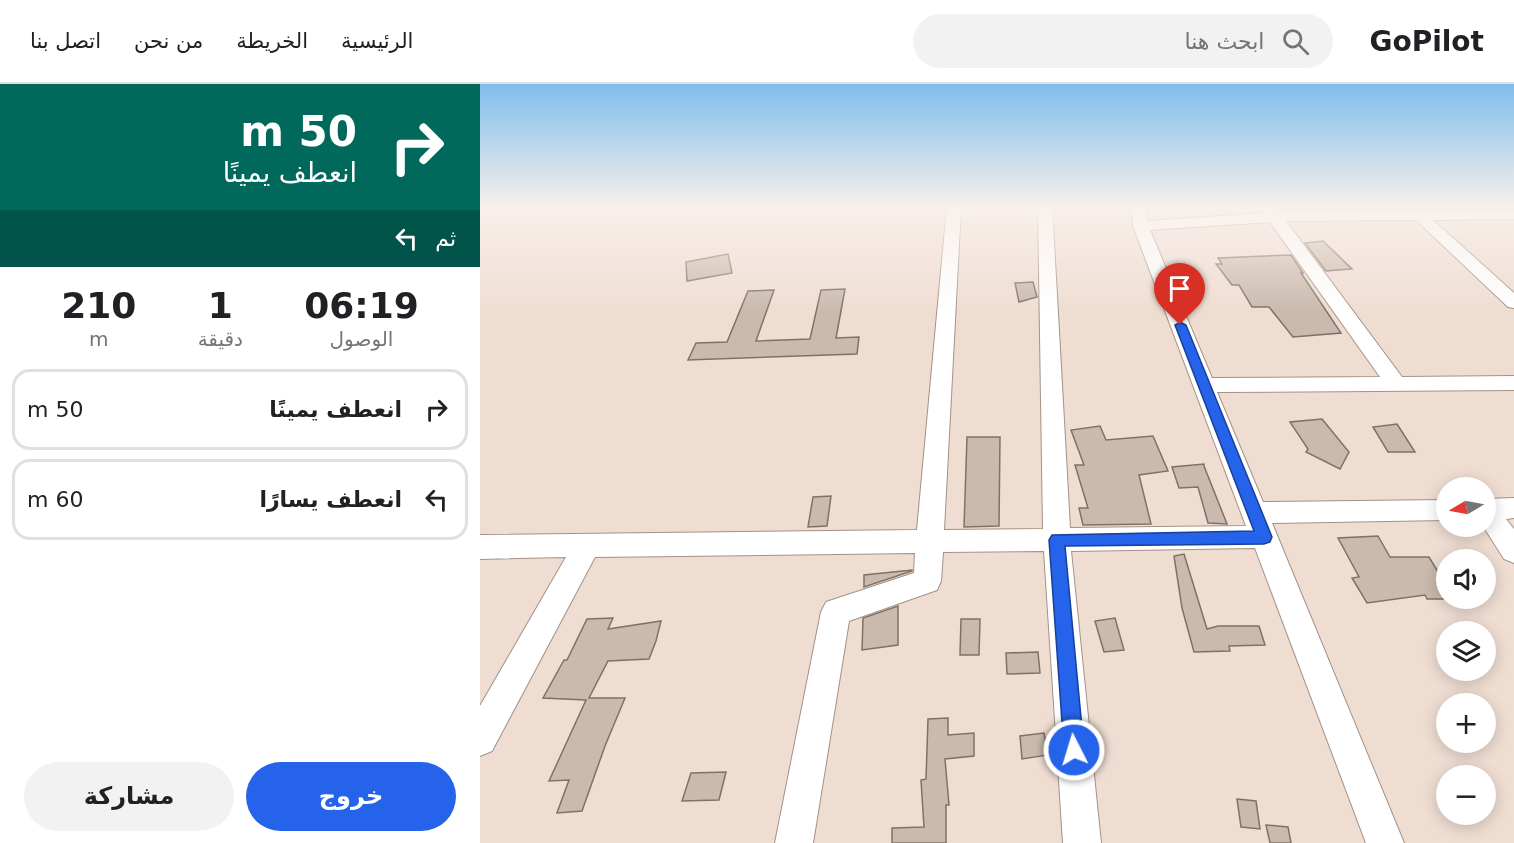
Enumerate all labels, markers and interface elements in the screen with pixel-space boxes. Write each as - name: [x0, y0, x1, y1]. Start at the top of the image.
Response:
- search box: [913, 14, 1333, 68]
- icon: search: [1279, 25, 1312, 58]
- text: GoPilot: [1369, 25, 1484, 58]
- text: اتصل بنا: [30, 29, 101, 53]
- text: من نحن: [134, 29, 203, 53]
- text: الخريطة: [236, 29, 308, 53]
- text: الرئيسية: [341, 29, 413, 53]
- text: ابحث هنا: [1184, 29, 1264, 54]
- text: 50 m: [240, 107, 357, 156]
- icon: right: [378, 108, 456, 186]
- text: انعطف يمينًا: [223, 157, 357, 188]
- icon: left: [390, 222, 423, 255]
- text: ثم: [435, 226, 456, 251]
- pin: [1154, 263, 1205, 325]
- icon: arrive: [1163, 272, 1196, 305]
- text: 210: [61, 285, 136, 326]
- text: 1: [208, 285, 233, 326]
- text: 06:19: [304, 285, 419, 326]
- text: m: [89, 327, 109, 351]
- text: دقيقة: [198, 327, 243, 351]
- text: الوصول: [330, 327, 393, 351]
- icon: right: [420, 393, 453, 426]
- text: 50 m: [27, 397, 83, 422]
- text: انعطف يمينًا: [269, 397, 402, 422]
- north arrow: [1436, 477, 1496, 537]
- map controls: [1436, 477, 1496, 825]
- icon: left: [420, 483, 453, 516]
- text: 60 m: [27, 487, 83, 512]
- text: انعطف يسارًا: [259, 487, 402, 512]
- button: sound: [1436, 549, 1496, 609]
- button: layers: [1436, 621, 1496, 681]
- button: +: [1436, 693, 1496, 753]
- position arrow: [1042, 718, 1106, 782]
- button: مشاركة: [24, 762, 234, 831]
- button: خروج: [246, 762, 456, 831]
- button: −: [1436, 765, 1496, 825]

